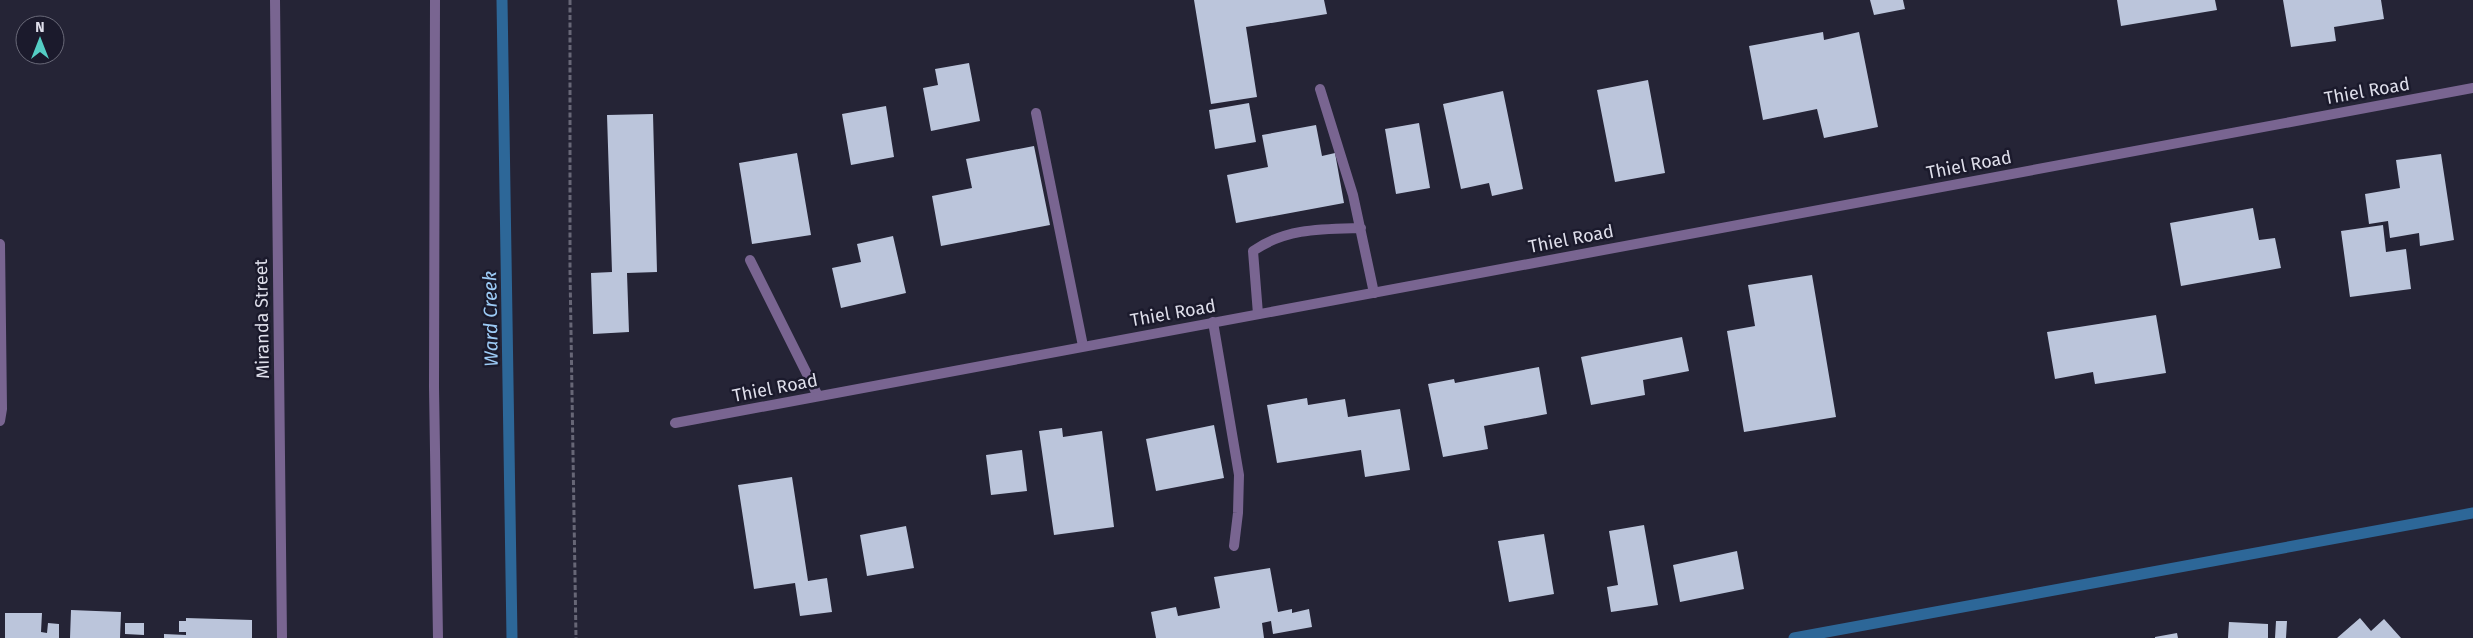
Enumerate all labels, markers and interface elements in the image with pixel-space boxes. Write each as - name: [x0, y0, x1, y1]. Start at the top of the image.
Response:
- north arrow: [15, 15, 65, 65]
- text: N: [35, 19, 45, 36]
- street label: Thiel Road: [2323, 73, 2411, 109]
- street label: Thiel Road: [1925, 146, 2013, 184]
- street label: Thiel Road: [1527, 220, 1615, 258]
- street label: Miranda Street: [250, 258, 274, 379]
- water label: Ward Creek: [478, 271, 503, 367]
- street label: Thiel Road: [1129, 295, 1217, 331]
- street label: Thiel Road: [731, 369, 819, 407]

